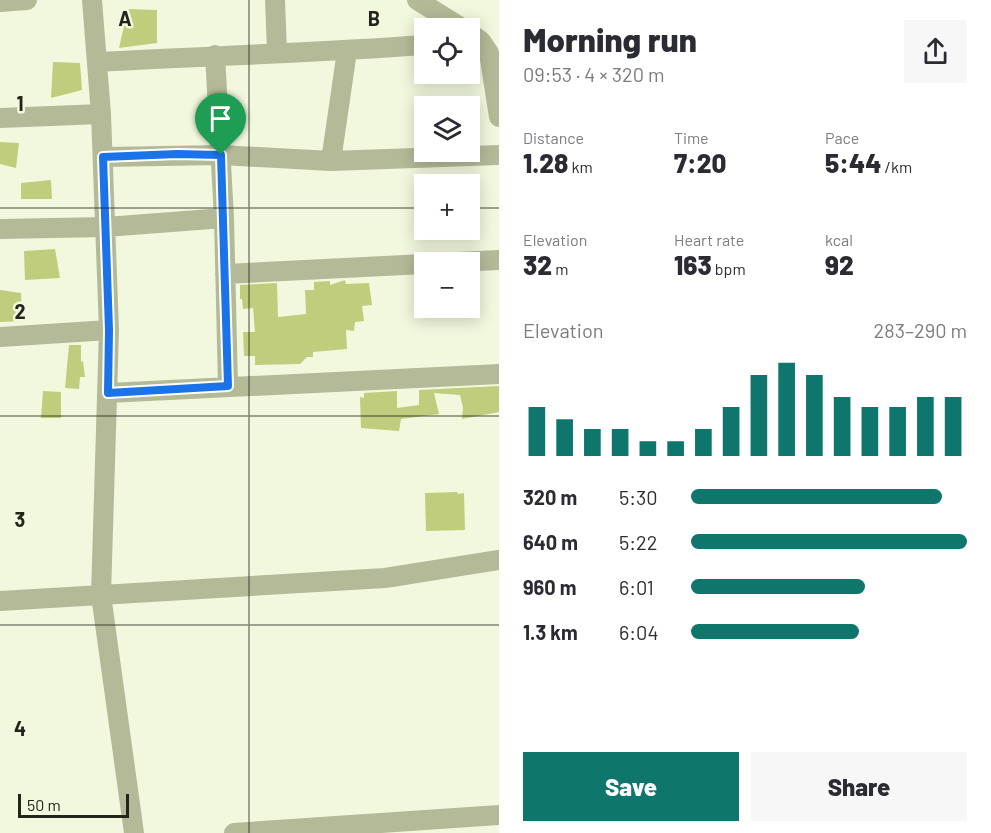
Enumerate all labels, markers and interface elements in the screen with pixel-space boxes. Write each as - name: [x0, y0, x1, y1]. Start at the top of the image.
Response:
- text: A: [118, 6, 132, 30]
- text: B: [368, 6, 380, 30]
- map controls: [414, 18, 480, 318]
- button: locate: [414, 18, 480, 84]
- text: Morning run: [523, 19, 697, 59]
- button: share: [904, 20, 967, 83]
- text: 09:53 · 4 × 320 m: [523, 62, 665, 86]
- text: 1: [16, 91, 24, 115]
- pin: [195, 93, 246, 155]
- button: layers: [414, 96, 480, 162]
- icon: arrive: [204, 102, 237, 135]
- text: Distance: [523, 128, 584, 147]
- text: Time: [674, 128, 709, 147]
- text: Pace: [825, 128, 859, 147]
- text: 1.28: [523, 147, 568, 178]
- text: 7:20: [674, 147, 726, 178]
- text: 5:44: [825, 147, 881, 178]
- text: km: [568, 157, 593, 176]
- text: /km: [881, 157, 912, 176]
- button: +: [414, 174, 480, 240]
- text: Elevation: [523, 230, 587, 249]
- text: Heart rate: [674, 230, 744, 249]
- text: kcal: [825, 230, 853, 249]
- text: 32: [523, 249, 552, 280]
- text: 163: [674, 249, 712, 280]
- text: 92: [825, 249, 854, 280]
- button: −: [414, 252, 480, 318]
- text: m: [552, 259, 568, 278]
- text: bpm: [712, 259, 746, 278]
- text: 2: [14, 299, 26, 323]
- text: Elevation: [523, 318, 604, 342]
- text: 283–290 m: [874, 318, 967, 342]
- text: 320 m: [523, 485, 577, 509]
- text: 5:30: [619, 485, 658, 509]
- text: 3: [15, 507, 25, 531]
- text: 640 m: [523, 530, 578, 554]
- text: 5:22: [619, 530, 658, 554]
- text: 960 m: [523, 575, 576, 599]
- text: 6:01: [619, 575, 654, 599]
- text: 1.3 km: [523, 620, 578, 644]
- text: 6:04: [619, 620, 658, 644]
- text: 4: [14, 716, 26, 740]
- button: Save: [523, 752, 739, 821]
- button: Share: [751, 752, 967, 821]
- scale bar: [18, 791, 129, 818]
- text: 50 m: [27, 795, 61, 814]

